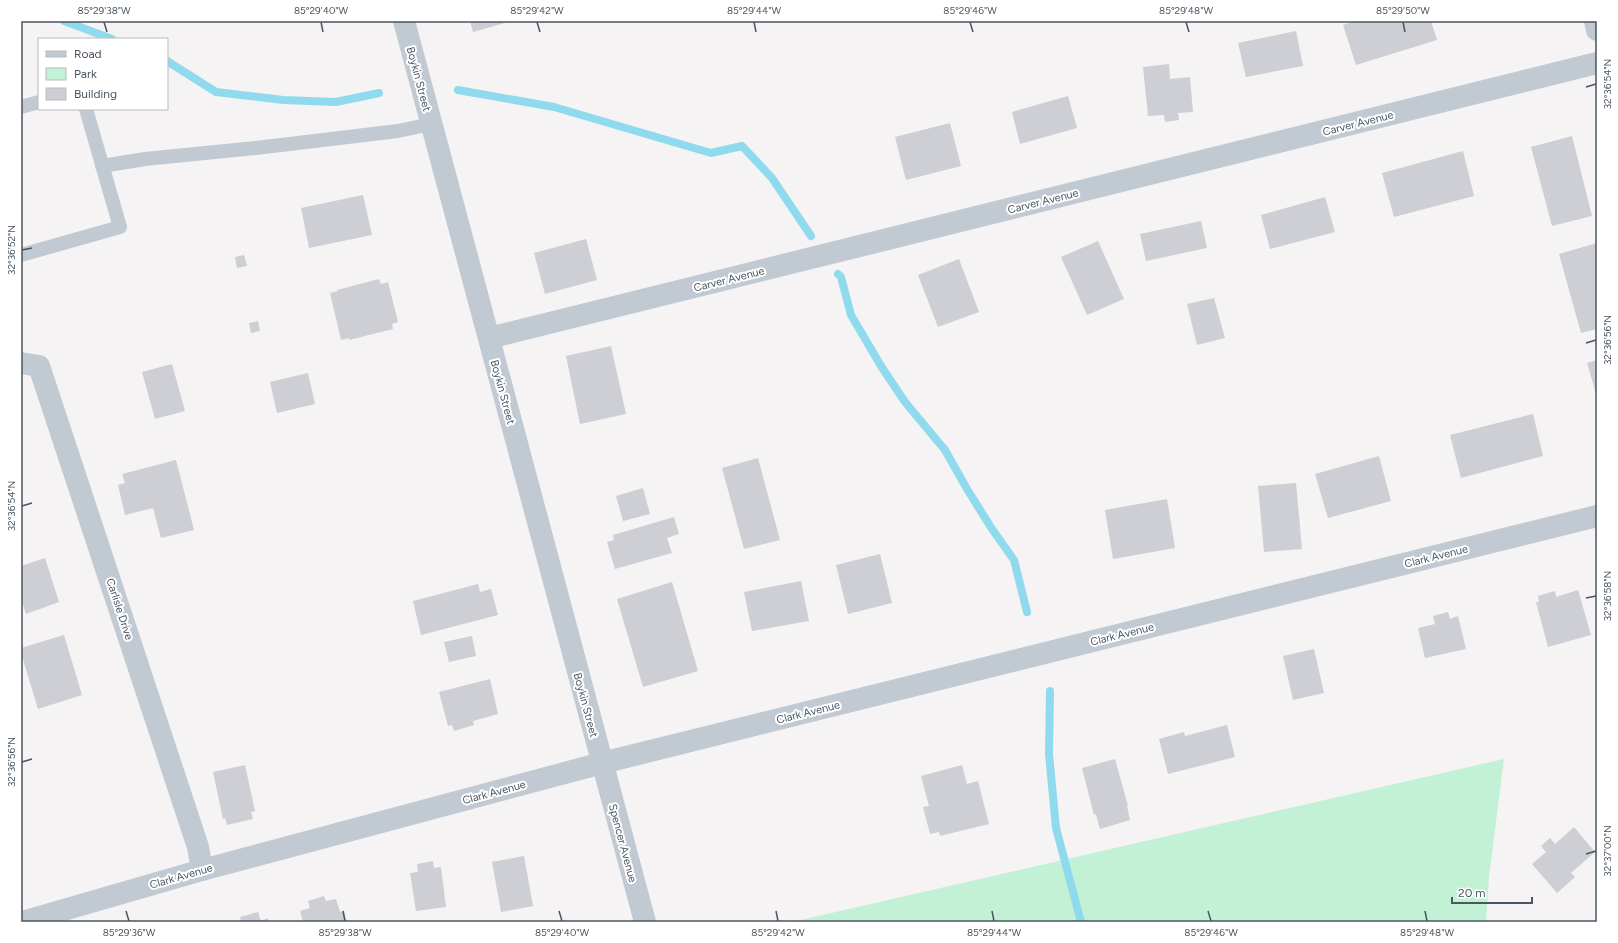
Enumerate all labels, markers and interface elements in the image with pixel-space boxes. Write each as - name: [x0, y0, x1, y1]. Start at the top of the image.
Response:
- text: 85°29'38"W: [77, 4, 131, 17]
- text: 85°29'40"W: [294, 4, 349, 17]
- text: 85°29'42"W: [510, 4, 564, 17]
- text: 85°29'44"W: [727, 4, 781, 17]
- text: 85°29'46"W: [943, 4, 997, 17]
- text: 85°29'48"W: [1159, 4, 1213, 17]
- text: 85°29'50"W: [1376, 4, 1430, 17]
- legend: [38, 38, 168, 110]
- street label: Boykin Street: [404, 45, 433, 113]
- text: Road: [74, 47, 102, 61]
- text: 32°36'54"N: [1601, 59, 1614, 109]
- text: Park: [74, 67, 97, 81]
- text: Building: [74, 87, 117, 101]
- street label: Carver Avenue: [1321, 108, 1395, 139]
- street label: Carver Avenue: [1006, 186, 1080, 217]
- text: 32°36'52"N: [5, 225, 18, 275]
- street label: Carver Avenue: [692, 264, 766, 295]
- text: 32°36'56"N: [1601, 315, 1614, 365]
- street label: Boykin Street: [488, 358, 517, 426]
- text: 32°36'54"N: [5, 481, 18, 531]
- street label: Clark Avenue: [1403, 542, 1469, 571]
- text: 32°36'58"N: [1601, 571, 1614, 621]
- street label: Carlisle Drive: [103, 577, 136, 642]
- street label: Clark Avenue: [1089, 620, 1155, 649]
- street label: Boykin Street: [571, 671, 600, 739]
- street label: Clark Avenue: [775, 698, 841, 727]
- text: 32°36'56"N: [5, 737, 18, 787]
- street label: Clark Avenue: [461, 778, 527, 807]
- street label: Spencer Avenue: [606, 802, 639, 884]
- text: 32°37'00"N: [1601, 825, 1614, 877]
- street label: Clark Avenue: [148, 861, 214, 892]
- scale bar: [1452, 879, 1532, 905]
- text: 20 m: [1458, 886, 1486, 900]
- text: 85°29'36"W: [103, 926, 156, 939]
- text: 85°29'38"W: [318, 926, 372, 939]
- text: 85°29'40"W: [535, 926, 590, 939]
- text: 85°29'42"W: [751, 926, 805, 939]
- text: 85°29'44"W: [967, 926, 1021, 939]
- text: 85°29'46"W: [1184, 926, 1238, 939]
- text: 85°29'48"W: [1400, 926, 1454, 939]

